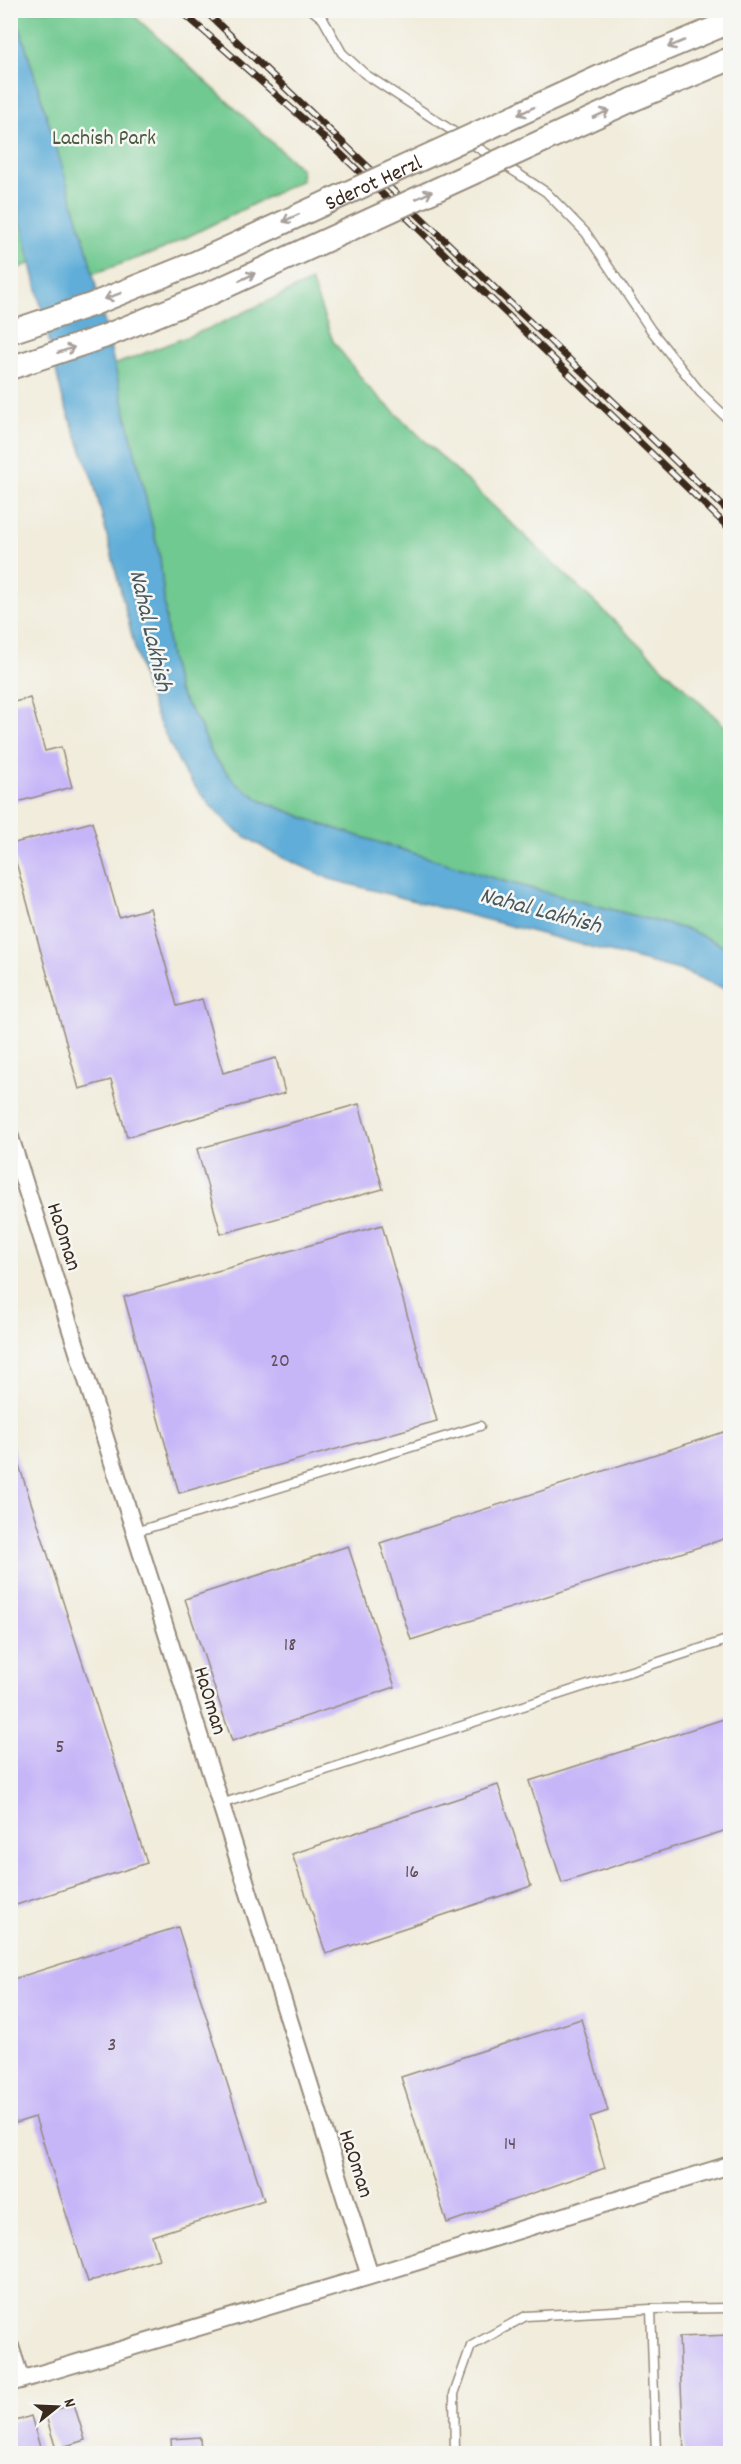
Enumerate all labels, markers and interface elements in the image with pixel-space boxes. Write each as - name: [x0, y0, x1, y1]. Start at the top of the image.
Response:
- one-way arrow: [668, 39, 686, 50]
- one-way arrow: [517, 105, 535, 117]
- one-way arrow: [592, 108, 610, 119]
- park label: Lachish Park: [52, 124, 156, 155]
- street label: Sderot Herzl: [321, 149, 428, 220]
- one-way arrow: [415, 189, 433, 201]
- one-way arrow: [283, 213, 301, 225]
- one-way arrow: [237, 271, 255, 282]
- one-way arrow: [104, 292, 122, 303]
- one-way arrow: [56, 343, 75, 354]
- water label: Nahal Lakhish: [119, 566, 180, 696]
- water label: Nahal Lakhish: [476, 879, 605, 945]
- street label: HaOman: [37, 1199, 88, 1275]
- house number: 20: [270, 1348, 290, 1376]
- house number: 18: [284, 1632, 296, 1660]
- street label: HaOman: [184, 1663, 234, 1739]
- house number: 5: [55, 1734, 65, 1762]
- house number: 16: [405, 1859, 419, 1887]
- house number: 3: [108, 2032, 116, 2060]
- street label: HaOman: [329, 2126, 380, 2202]
- house number: 14: [504, 2131, 516, 2159]
- north arrow: [27, 2377, 87, 2437]
- text: N: [57, 2396, 81, 2411]

